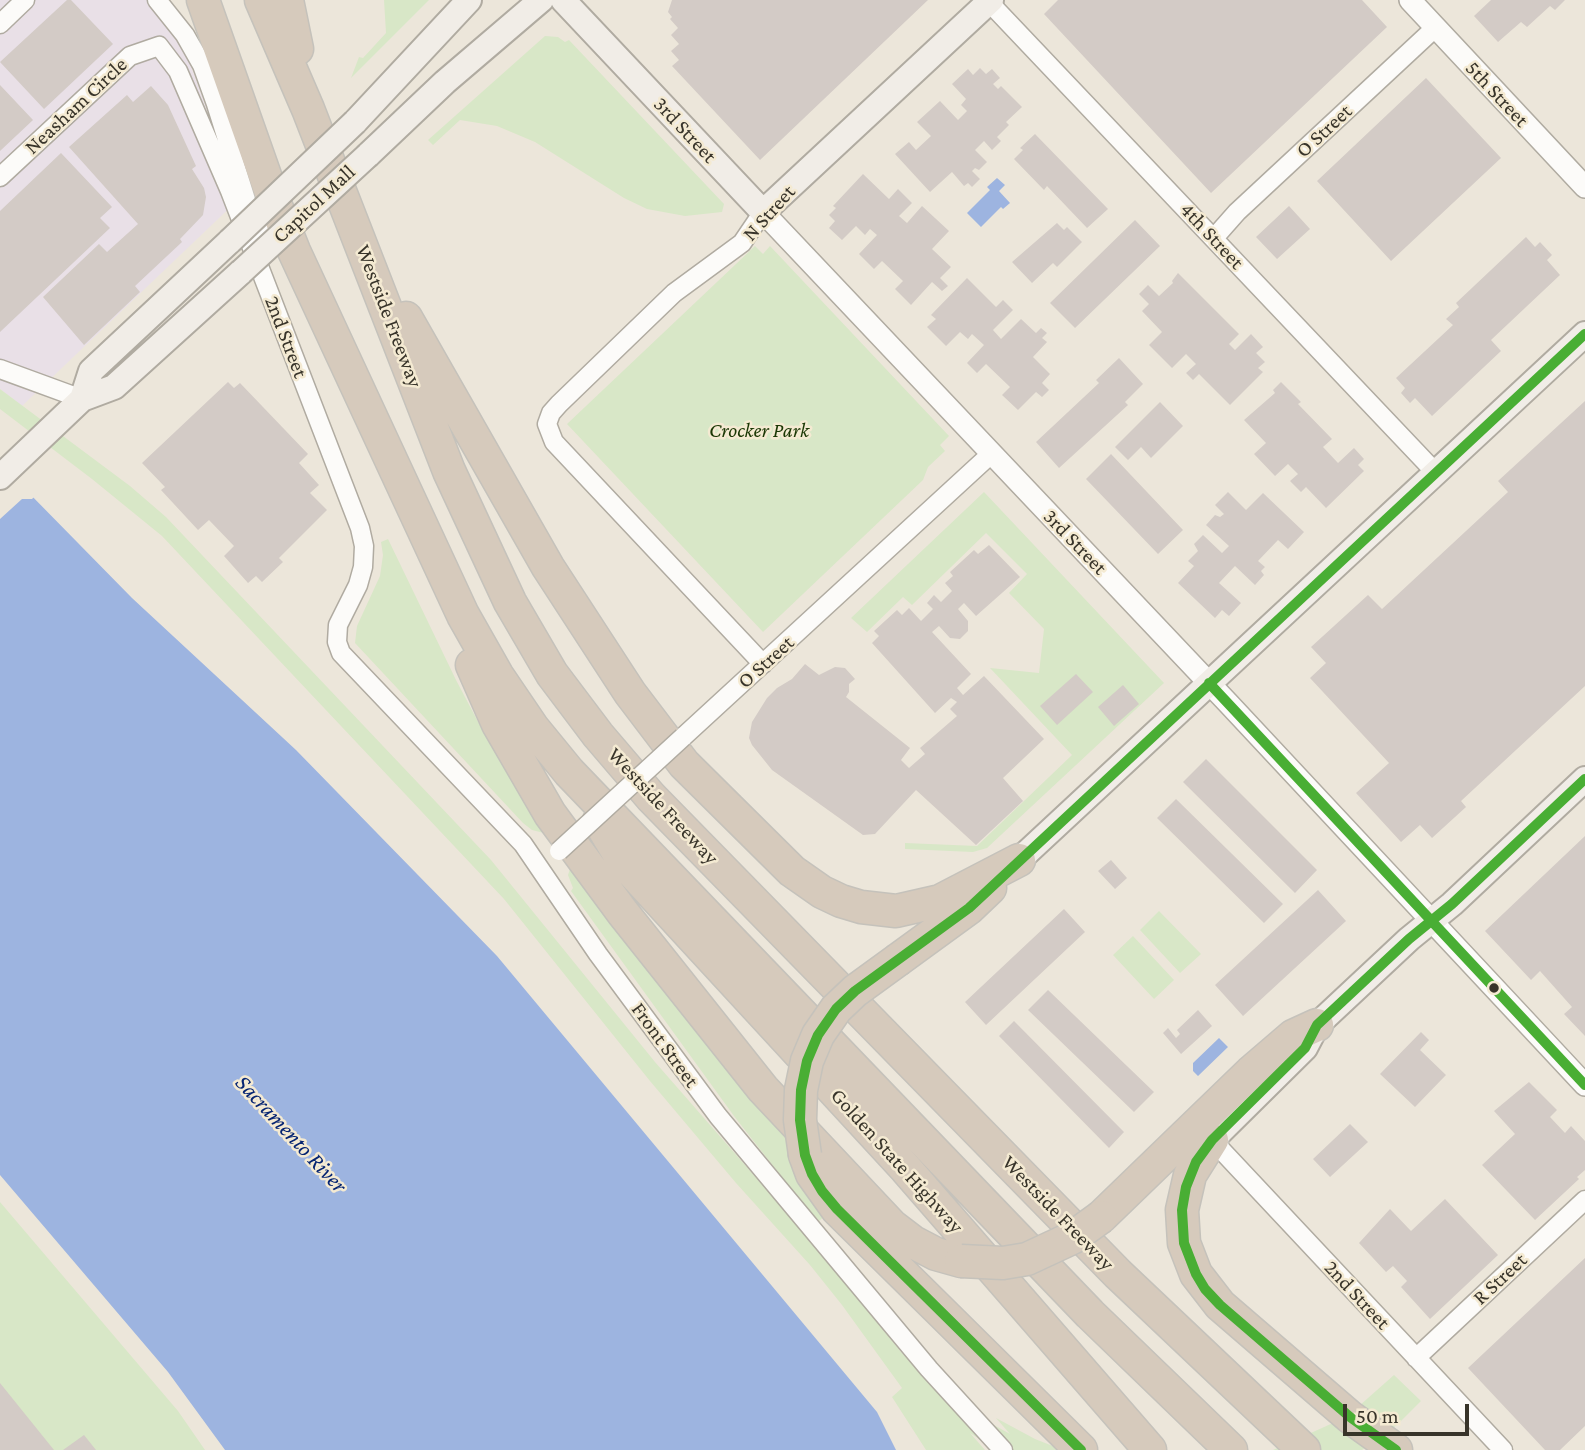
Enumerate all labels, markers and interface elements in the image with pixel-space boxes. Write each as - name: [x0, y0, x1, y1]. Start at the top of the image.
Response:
- street label: Neasham Circle: [20, 52, 132, 160]
- street label: 5th Street: [1460, 56, 1534, 132]
- street label: 3rd Street: [648, 92, 722, 168]
- street label: O Street: [1291, 99, 1357, 163]
- street label: Capitol Mall: [268, 160, 360, 248]
- street label: N Street: [737, 180, 801, 246]
- street label: 4th Street: [1175, 197, 1249, 275]
- street label: Westside Freeway: [350, 241, 428, 391]
- street label: 2nd Street: [259, 293, 313, 381]
- park label: Crocker Park: [709, 418, 809, 444]
- street label: 3rd Street: [1038, 504, 1112, 580]
- street label: O Street: [733, 630, 799, 694]
- street label: Westside Freeway: [602, 742, 724, 870]
- unlabelled marker: [1487, 981, 1501, 995]
- street label: Front Street: [626, 998, 704, 1092]
- water label: Sacramento River: [229, 1069, 353, 1199]
- street label: Golden State Highway: [825, 1083, 969, 1239]
- street label: Westside Freeway: [997, 1150, 1119, 1276]
- street label: R Street: [1468, 1248, 1532, 1310]
- street label: 2nd Street: [1319, 1255, 1395, 1335]
- scale bar: [1347, 1390, 1473, 1434]
- text: 50 m: [1356, 1404, 1399, 1428]

